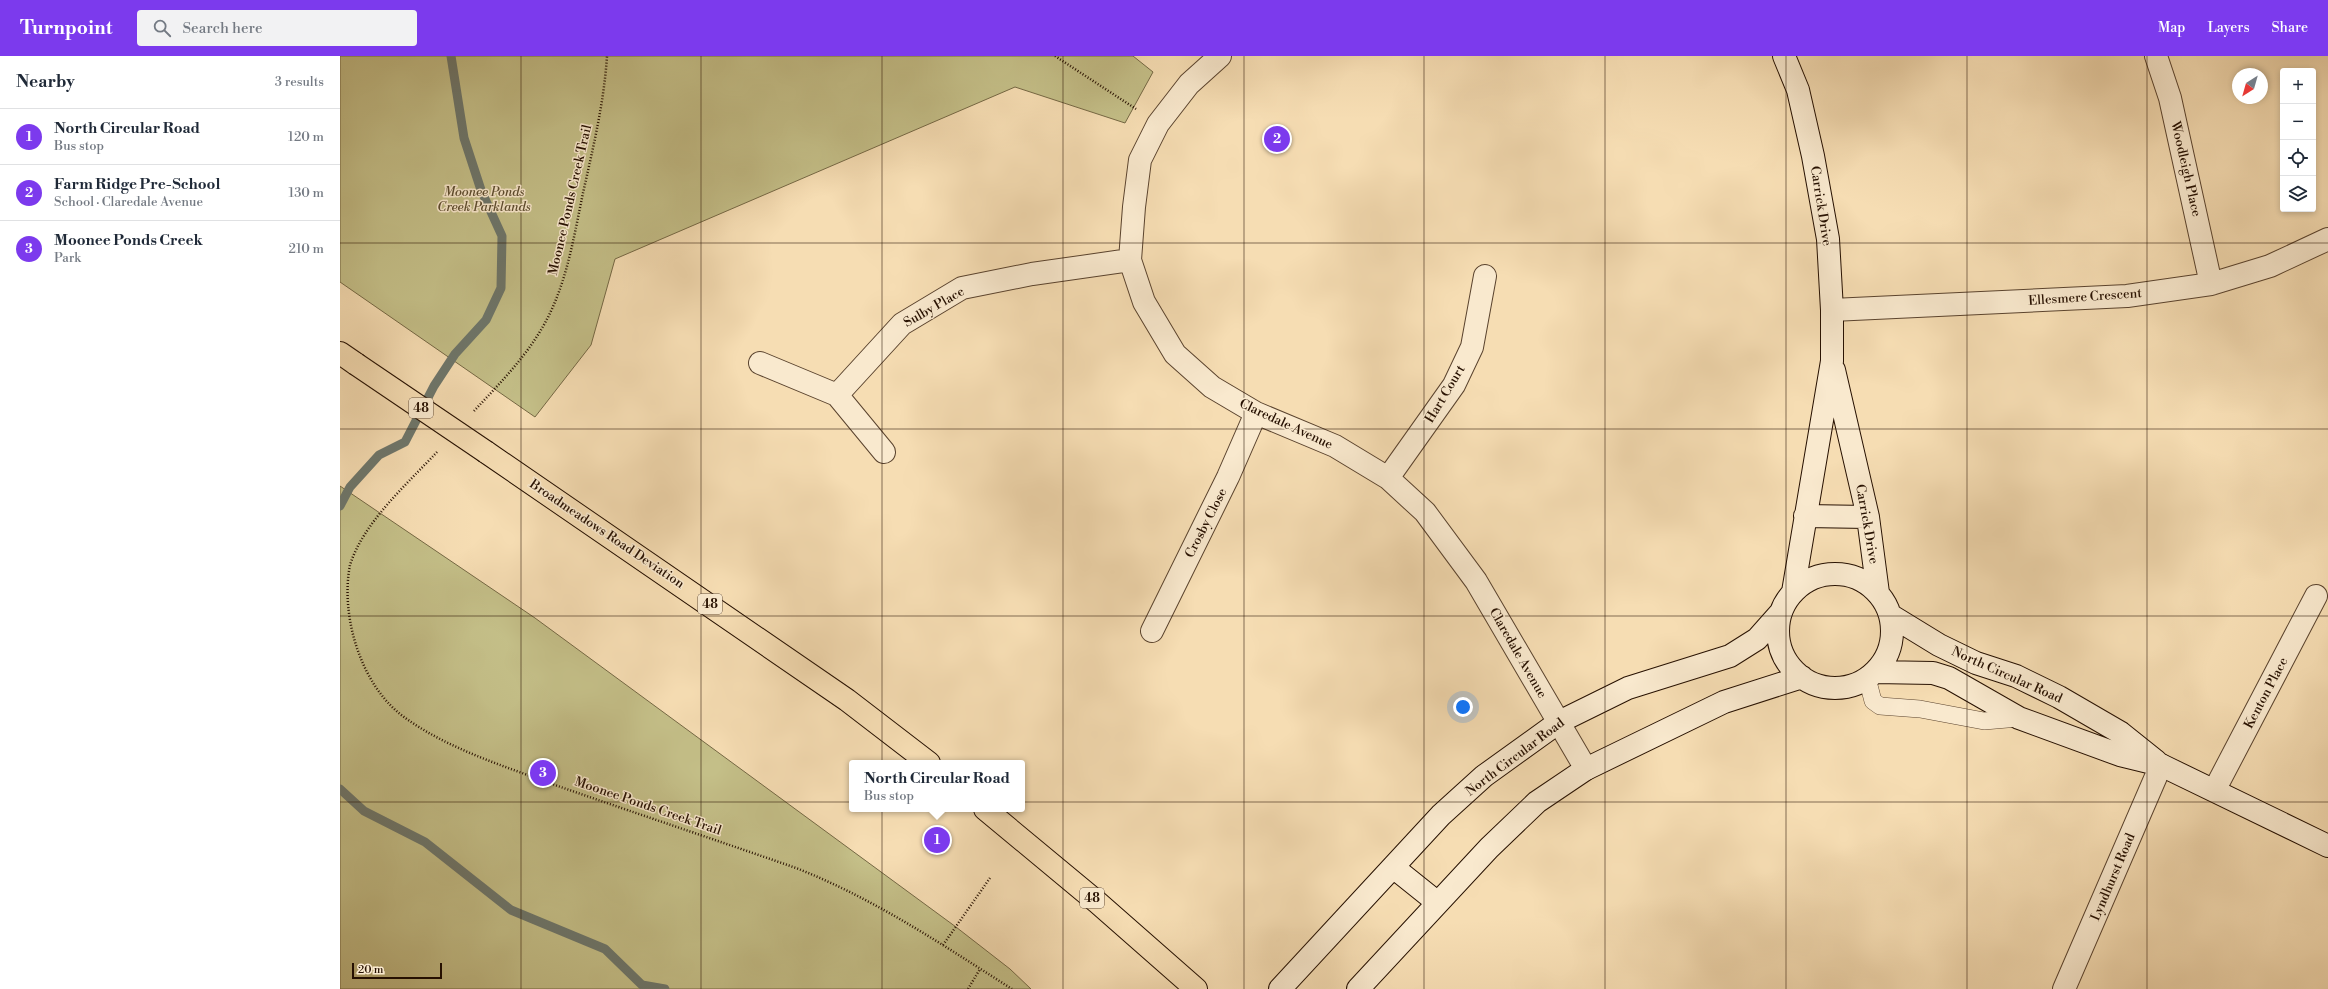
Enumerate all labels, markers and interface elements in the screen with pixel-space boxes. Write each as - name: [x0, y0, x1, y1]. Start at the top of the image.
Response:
- search box: [137, 10, 417, 46]
- text: Turnpoint: [20, 16, 113, 40]
- icon: search: [151, 17, 173, 39]
- text: Search here: [183, 19, 263, 38]
- text: Map: [2158, 19, 2185, 37]
- text: Layers: [2207, 19, 2250, 37]
- text: Share: [2272, 19, 2308, 37]
- north arrow: [2232, 68, 2268, 104]
- map controls: [2280, 68, 2316, 212]
- button: +: [2280, 68, 2316, 104]
- text: Nearby: [16, 71, 75, 93]
- text: 3 results: [275, 74, 324, 90]
- button: −: [2280, 104, 2316, 140]
- text: North Circular Road: [54, 119, 200, 138]
- street label: Woodleigh Place: [2167, 119, 2205, 219]
- street label: Moonee Ponds Creek Trail: [545, 123, 595, 277]
- pin: 2: [1264, 124, 1290, 154]
- text: 1: [26, 129, 32, 145]
- text: 120 m: [288, 129, 324, 145]
- text: Bus stop: [54, 138, 104, 154]
- button: locate: [2280, 140, 2316, 176]
- street label: Carrick Drive: [1807, 165, 1835, 248]
- text: Farm Ridge Pre-School: [54, 175, 220, 194]
- button: layers: [2280, 176, 2316, 212]
- park label: Moonee Ponds Creek Parklands: [437, 184, 531, 215]
- text: 2: [25, 185, 33, 201]
- text: 130 m: [289, 185, 324, 201]
- text: School · Claredale Avenue: [54, 194, 203, 210]
- text: Moonee Ponds Creek: [54, 231, 203, 250]
- text: 3: [25, 241, 33, 257]
- text: 210 m: [289, 241, 324, 257]
- text: Park: [54, 250, 81, 266]
- street label: Sulby Place: [901, 283, 968, 331]
- street label: Ellesmere Crescent: [2028, 285, 2143, 309]
- street label: Hart Court: [1422, 362, 1469, 426]
- street label: Claredale Avenue: [1237, 395, 1336, 453]
- road number: 48: [409, 398, 433, 418]
- street label: Broadmeadows Road Deviation: [526, 476, 688, 592]
- street label: Carrick Drive: [1852, 483, 1882, 566]
- street label: Crosby Close: [1182, 485, 1231, 560]
- road number: 48: [698, 594, 722, 614]
- street label: Claredale Avenue: [1486, 605, 1550, 701]
- street label: North Circular Road: [1949, 643, 2065, 707]
- street label: Kenton Place: [2241, 654, 2292, 731]
- your location: [1453, 697, 1473, 717]
- street label: North Circular Road: [1462, 714, 1568, 799]
- pin: 3: [530, 758, 556, 788]
- popup: [849, 760, 1025, 812]
- text: North Circular Road: [864, 769, 1010, 788]
- street label: Moonee Ponds Creek Trail: [572, 773, 724, 839]
- text: Bus stop: [864, 788, 914, 804]
- pin: 1: [924, 825, 950, 855]
- street label: Lyndhurst Road: [2087, 830, 2139, 923]
- road number: 48: [1080, 888, 1104, 908]
- scale bar: [352, 961, 442, 980]
- text: 20 m: [358, 963, 383, 977]

